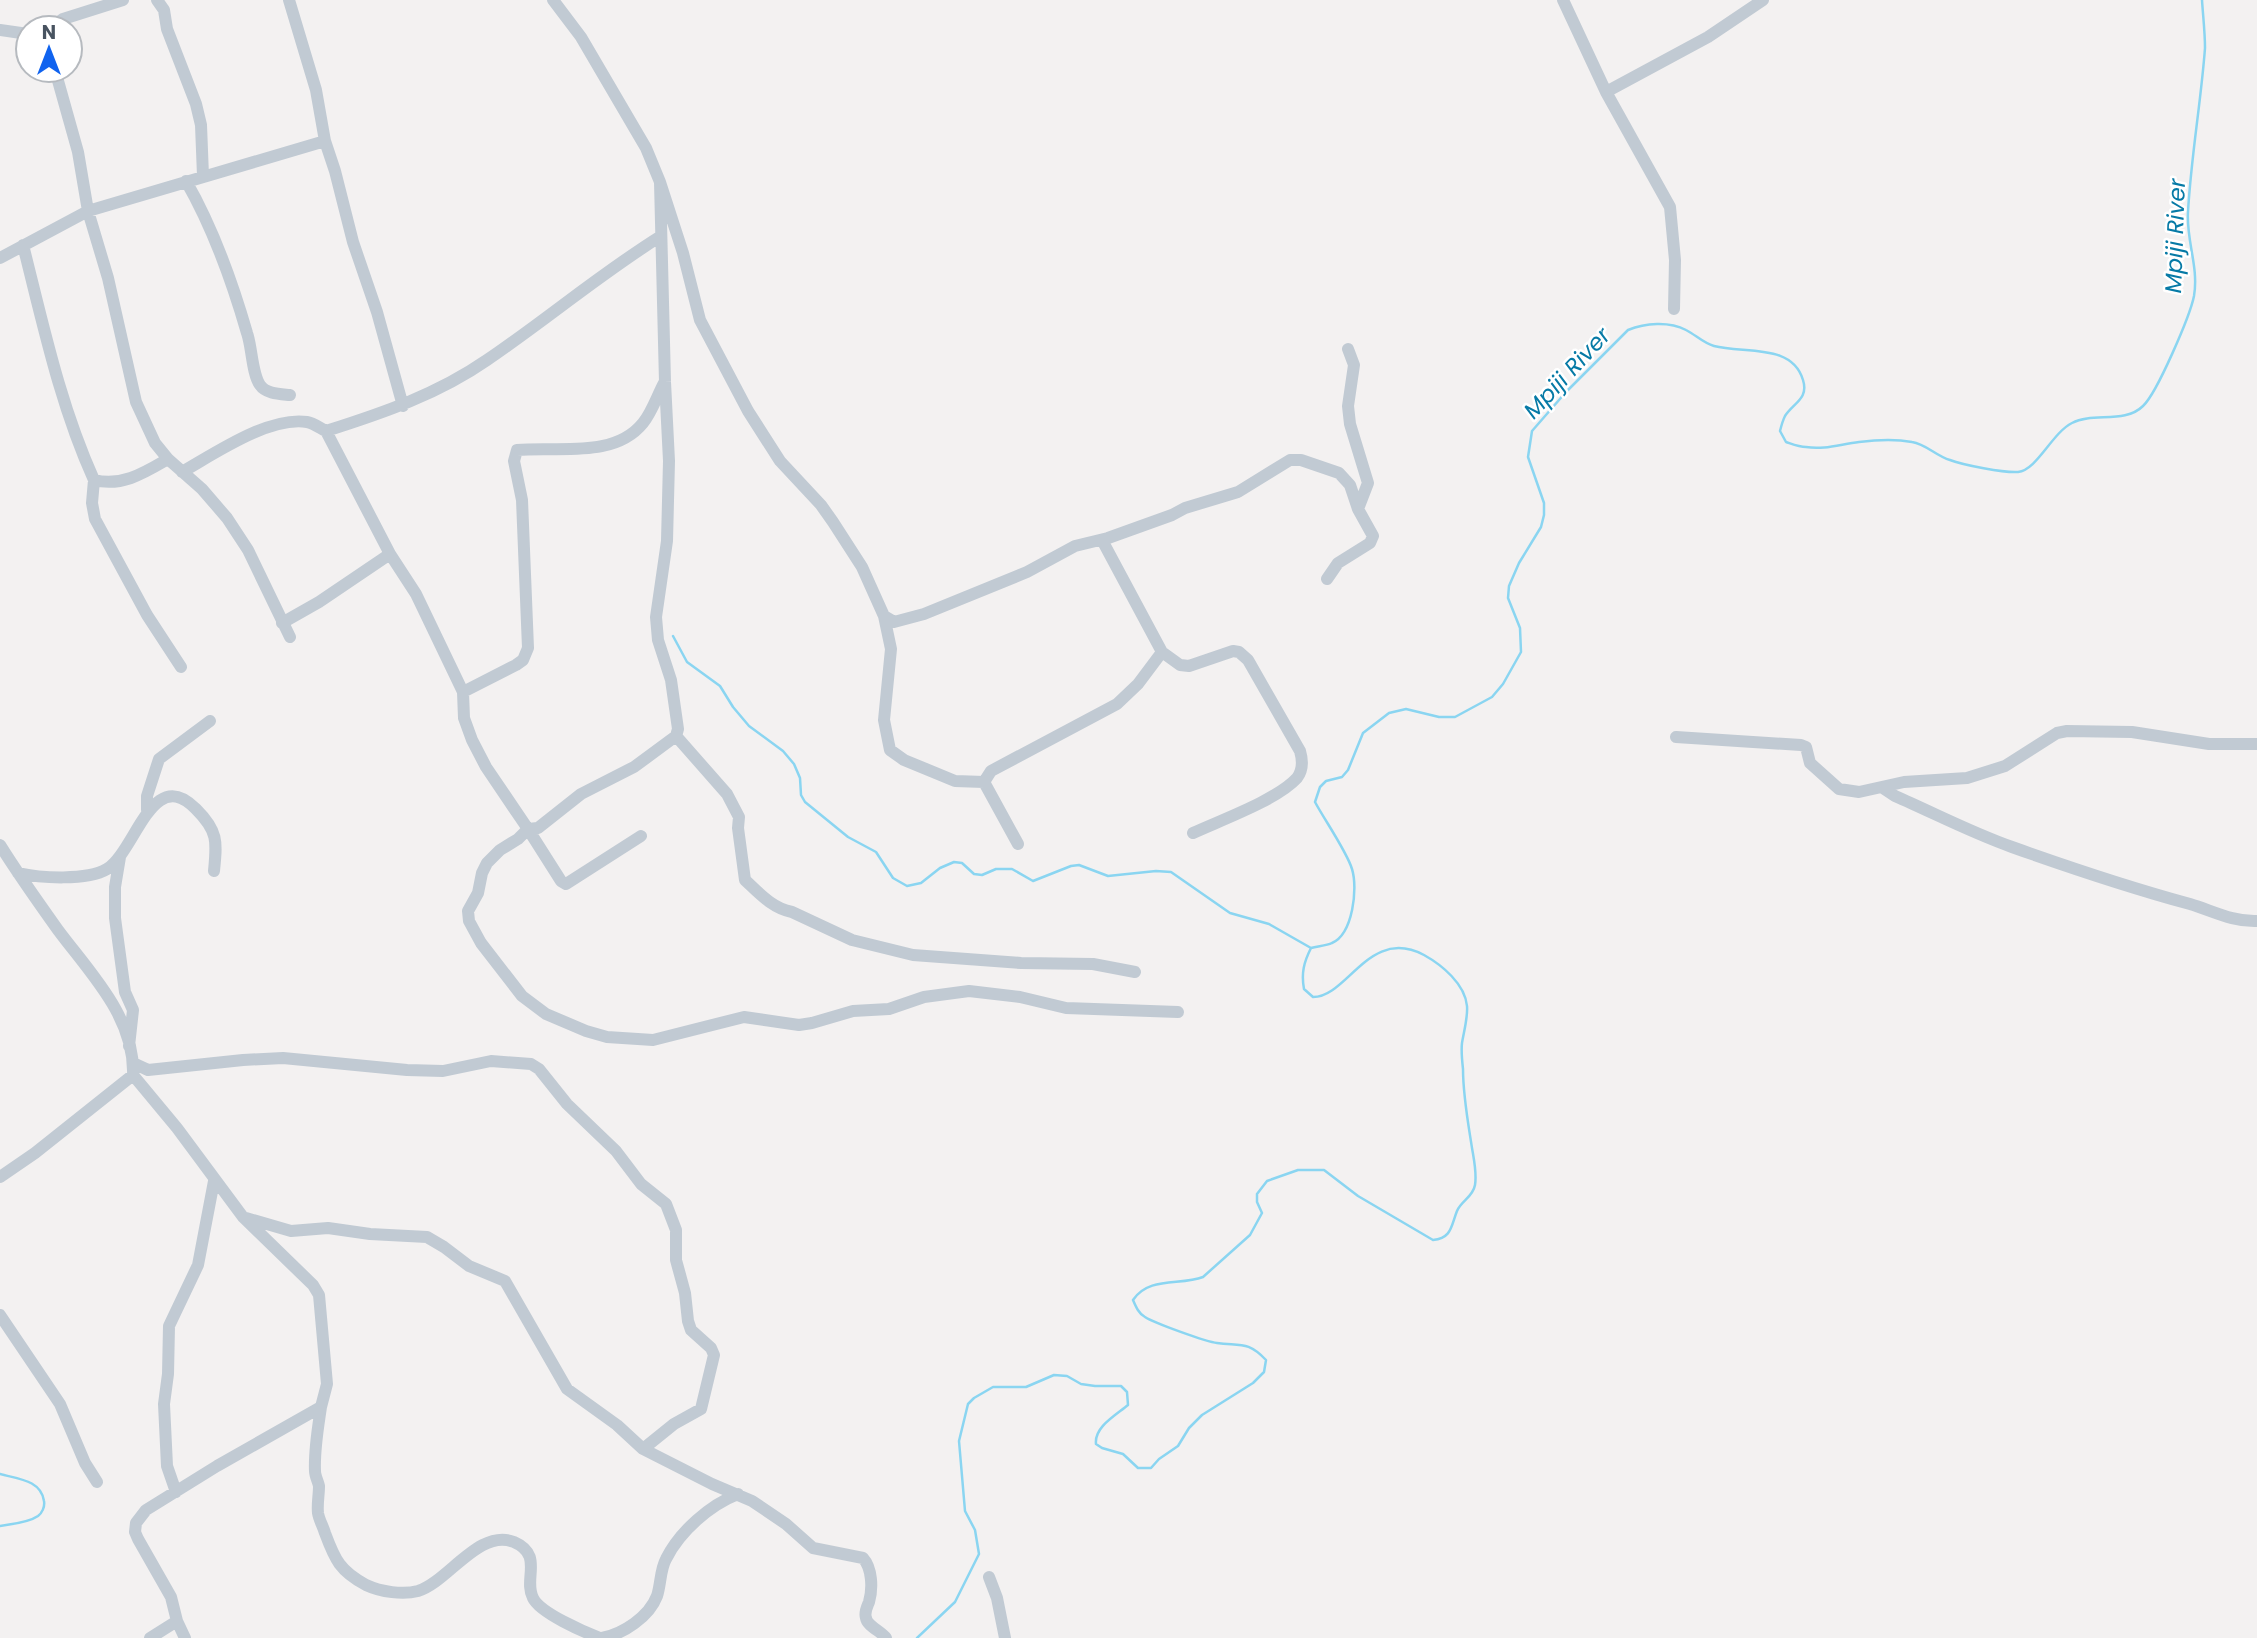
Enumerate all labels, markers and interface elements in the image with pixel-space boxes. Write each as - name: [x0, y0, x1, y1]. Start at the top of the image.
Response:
- north arrow: [14, 14, 84, 84]
- text: N: [42, 19, 56, 46]
- water label: Mpiji River: [2157, 177, 2193, 294]
- water label: Mpiji River: [1516, 319, 1619, 426]

